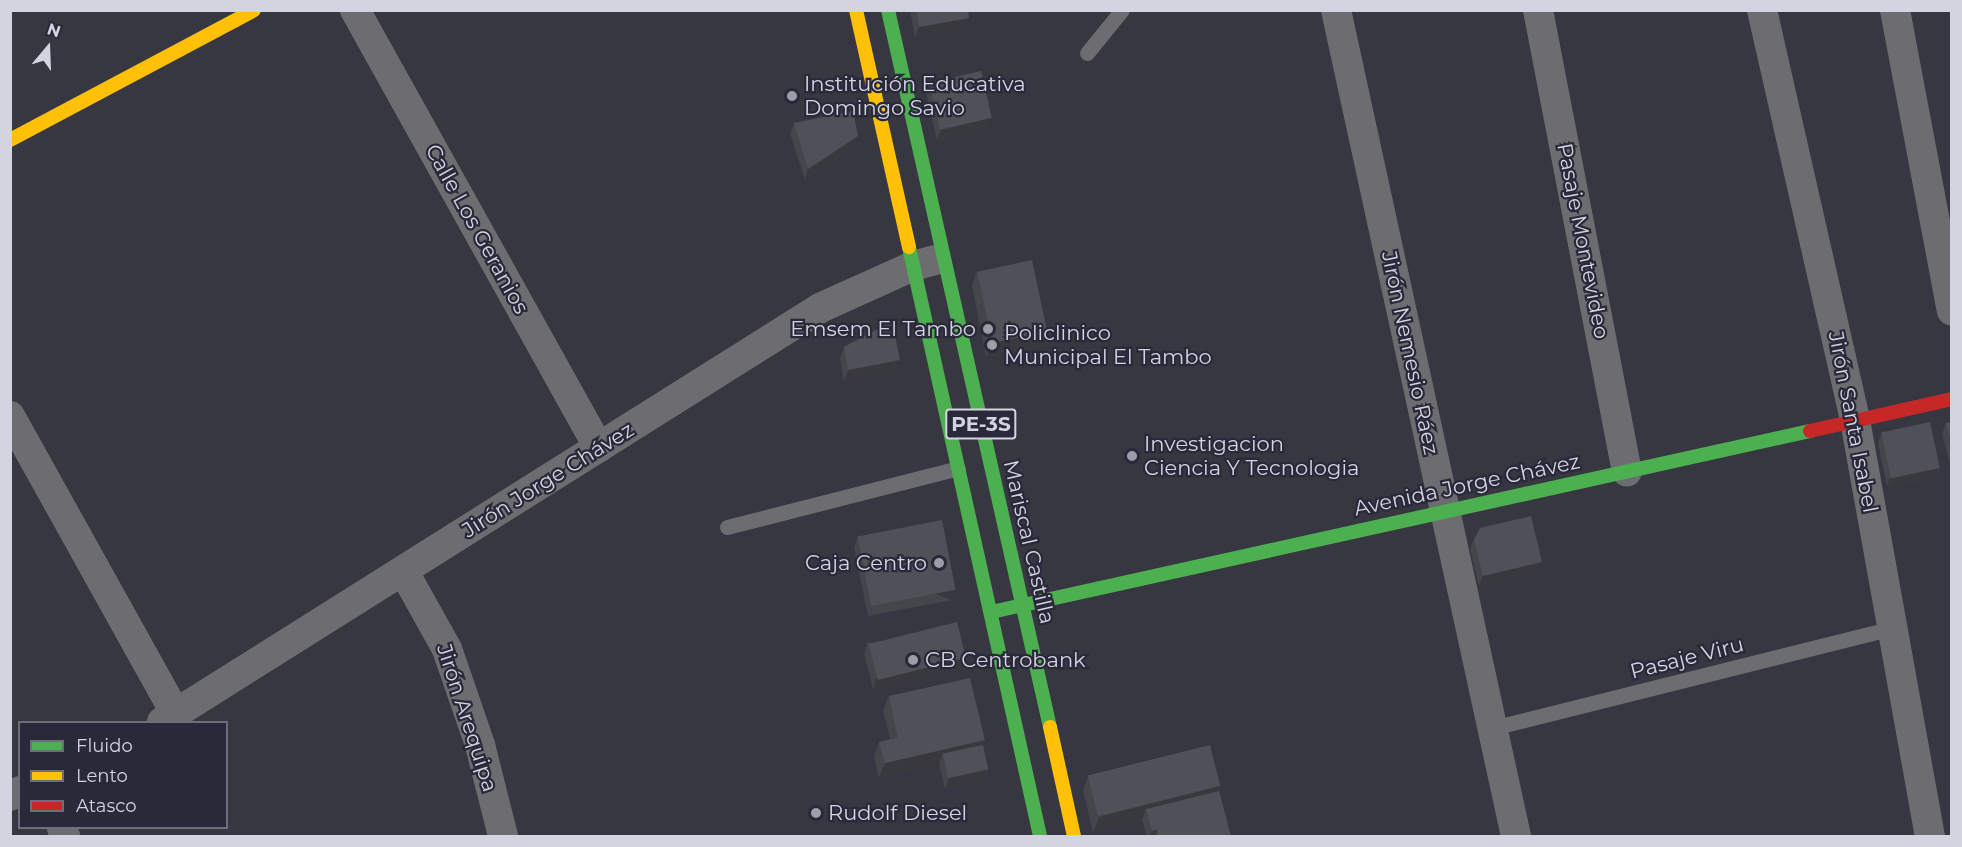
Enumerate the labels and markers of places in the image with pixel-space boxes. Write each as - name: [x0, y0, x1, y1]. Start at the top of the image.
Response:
- place label: Institución Educativa Domingo Savio: [804, 71, 1026, 121]
- marker: Institución Educativa Domingo Savio: [785, 89, 799, 103]
- place label: Emsem El Tambo: [790, 316, 976, 342]
- place label: Policlinico Municipal El Tambo: [1004, 320, 1212, 370]
- marker: Emsem El Tambo: [981, 322, 995, 336]
- marker: Policlinico Municipal El Tambo: [985, 338, 999, 352]
- place label: Investigacion Ciencia Y Tecnologia: [1144, 431, 1359, 481]
- marker: Investigacion Ciencia Y Tecnologia: [1125, 449, 1139, 463]
- place label: Caja Centro: [805, 550, 927, 576]
- marker: Caja Centro: [932, 556, 946, 570]
- place label: CB Centrobank: [925, 647, 1086, 673]
- marker: CB Centrobank: [906, 653, 920, 667]
- place label: Rudolf Diesel: [828, 800, 967, 826]
- marker: Rudolf Diesel: [809, 806, 823, 820]

